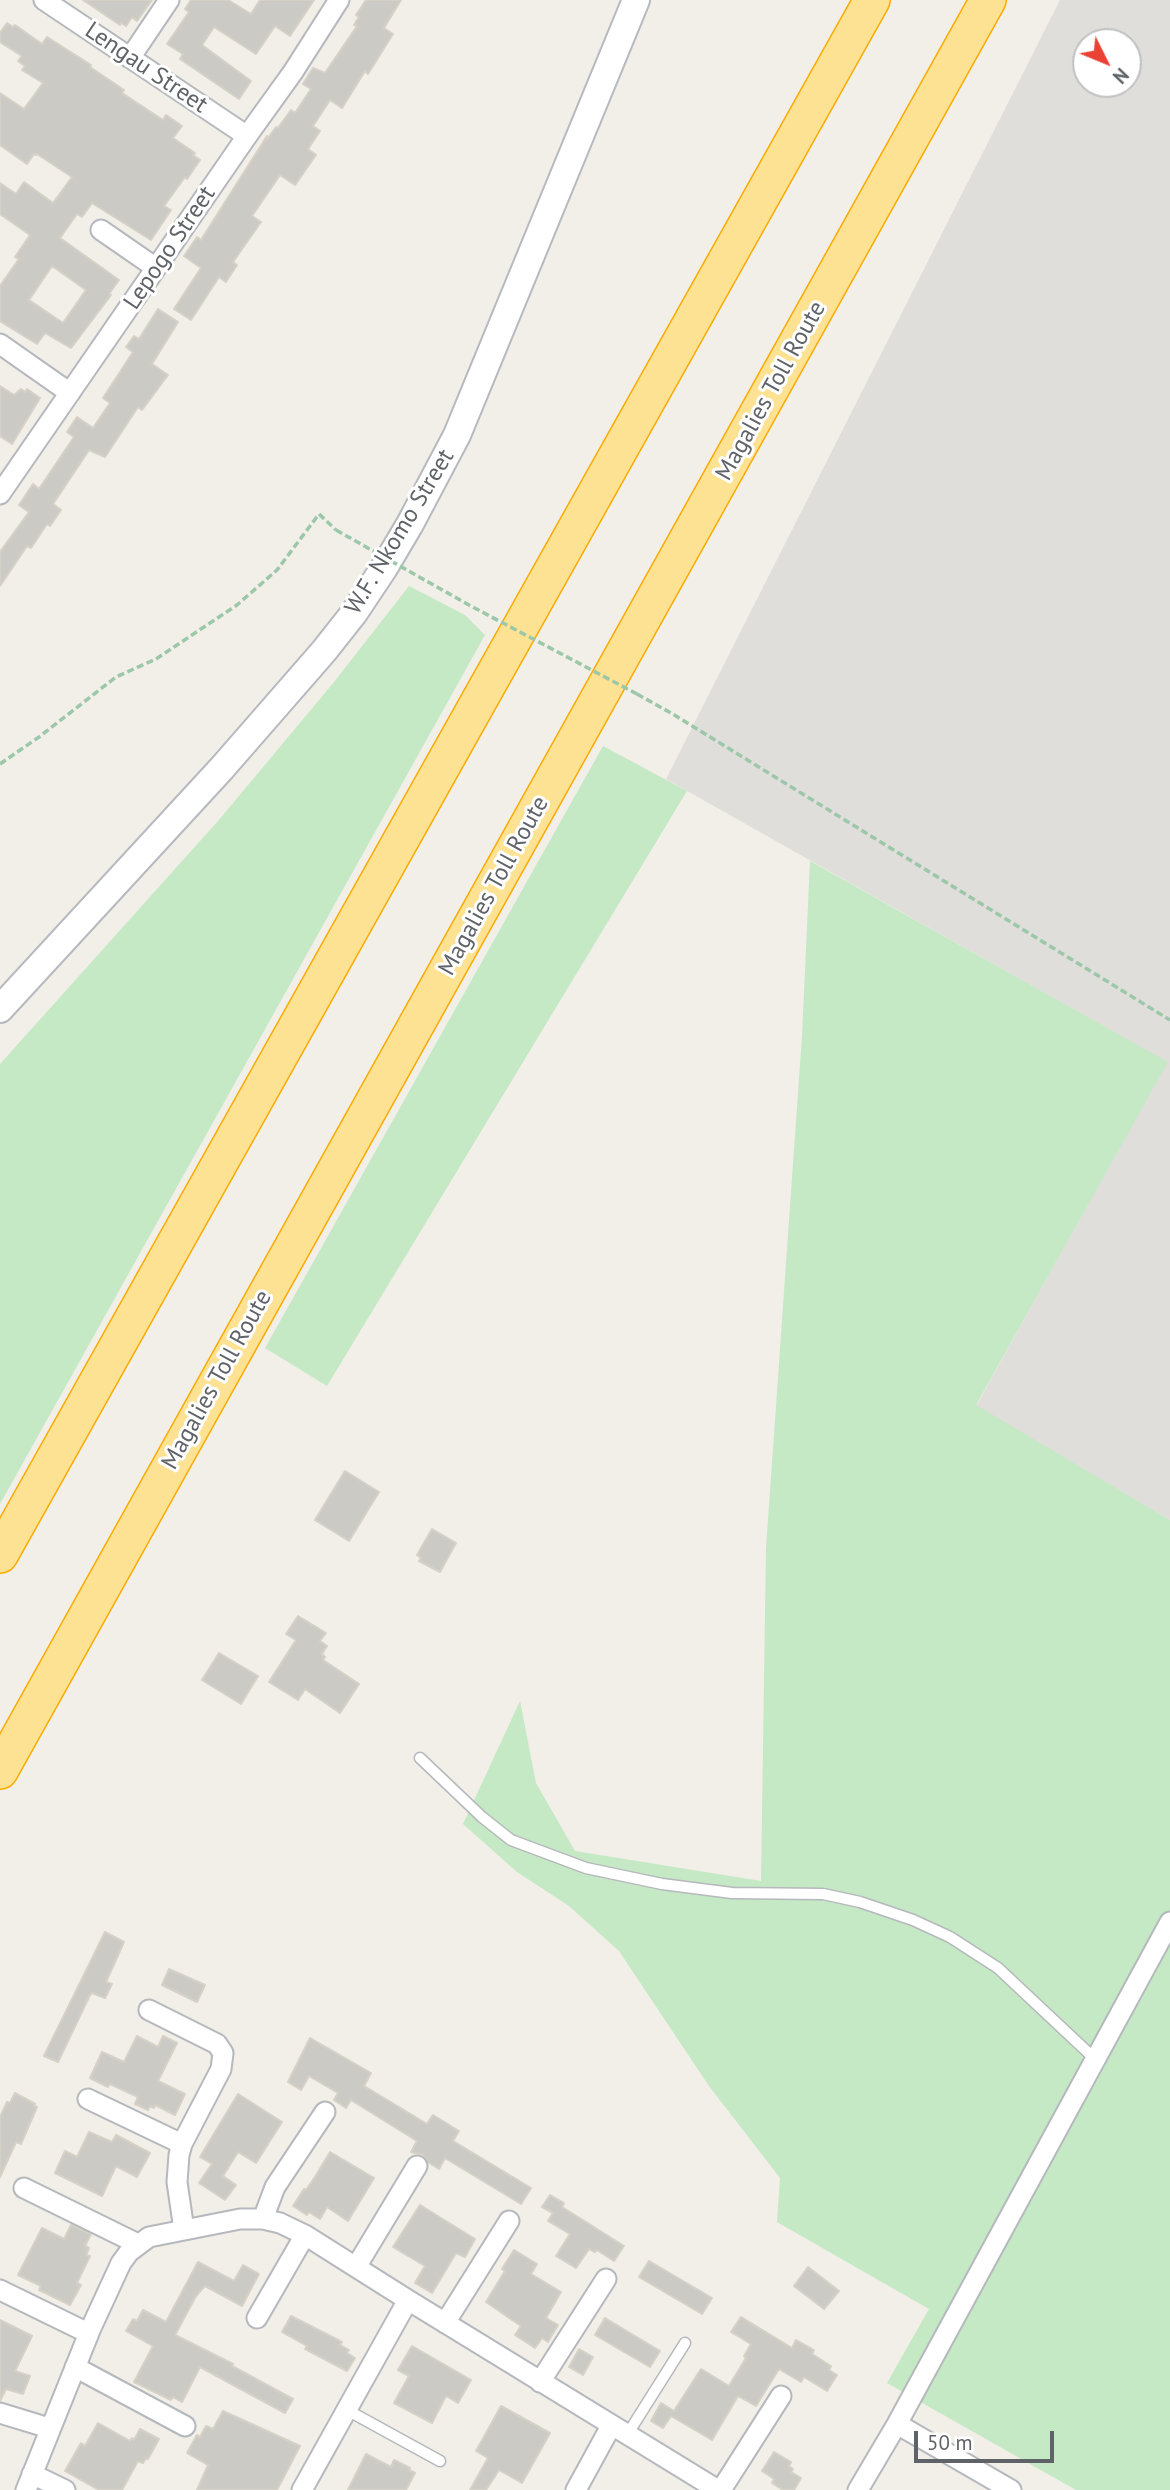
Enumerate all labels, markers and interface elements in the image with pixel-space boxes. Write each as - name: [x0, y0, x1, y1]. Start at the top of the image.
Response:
- street label: Lengau Street: [79, 16, 213, 120]
- north arrow: [1072, 28, 1142, 98]
- text: N: [1108, 63, 1134, 89]
- street label: Lepogo Street: [118, 181, 222, 315]
- street label: Magalies Toll Route: [710, 296, 832, 486]
- street label: W.F. Nkomo Street: [339, 444, 461, 620]
- street label: Magalies Toll Route: [433, 791, 555, 981]
- street label: Magalies Toll Route: [156, 1285, 278, 1475]
- scale bar: [918, 2416, 1058, 2460]
- text: 50 m: [927, 2429, 973, 2456]

